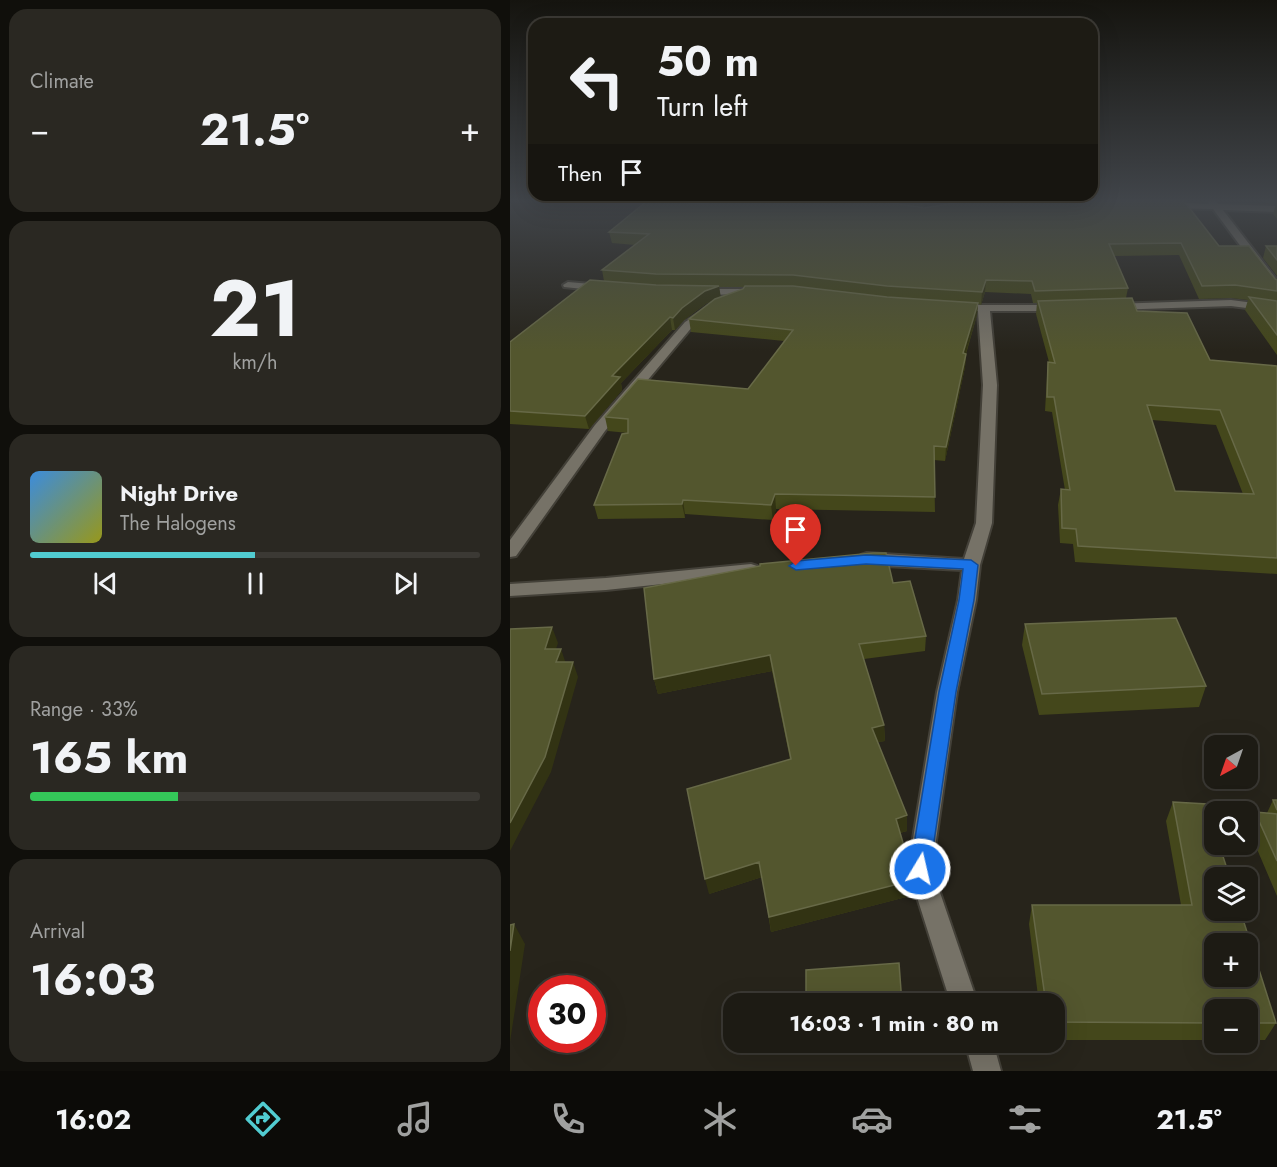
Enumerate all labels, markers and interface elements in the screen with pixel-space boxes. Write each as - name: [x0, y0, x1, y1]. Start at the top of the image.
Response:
- text: 50 m: [657, 31, 759, 92]
- icon: left: [558, 42, 636, 120]
- text: Climate: [30, 67, 94, 96]
- text: Turn left: [657, 87, 747, 126]
- text: 21.5°: [200, 97, 309, 162]
- text: −: [30, 106, 49, 153]
- text: +: [460, 106, 480, 153]
- icon: arrive: [615, 156, 648, 189]
- text: Then: [558, 157, 603, 189]
- text: 21: [210, 253, 300, 365]
- text: km/h: [232, 348, 278, 377]
- text: Night Drive: [120, 477, 238, 509]
- pin: [770, 504, 821, 566]
- text: The Halogens: [120, 509, 236, 538]
- icon: arrive: [779, 513, 812, 546]
- icon: previous: [89, 567, 122, 600]
- icon: pause: [239, 567, 272, 600]
- icon: next: [389, 567, 422, 600]
- text: Range · 33%: [30, 695, 138, 724]
- text: 165 km: [30, 725, 188, 790]
- north arrow: [1204, 735, 1258, 789]
- map controls: [1204, 735, 1258, 1053]
- button: search: [1204, 801, 1258, 855]
- position arrow: [888, 837, 952, 901]
- button: layers: [1204, 867, 1258, 921]
- text: Arrival: [30, 917, 85, 946]
- button: +: [1204, 933, 1258, 987]
- text: 16:03: [30, 947, 155, 1012]
- speed limit sign: 30: [528, 975, 606, 1053]
- button: −: [1204, 999, 1258, 1053]
- text: 16:03 · 1 min · 80 m: [789, 1007, 999, 1039]
- icon: directions: [242, 1098, 284, 1140]
- icon: music: [394, 1098, 436, 1140]
- icon: phone: [547, 1098, 589, 1140]
- icon: climate: [699, 1098, 741, 1140]
- icon: car: [851, 1098, 893, 1140]
- icon: filters: [1004, 1098, 1046, 1140]
- text: 16:02: [55, 1100, 131, 1139]
- text: 21.5°: [1156, 1100, 1222, 1139]

